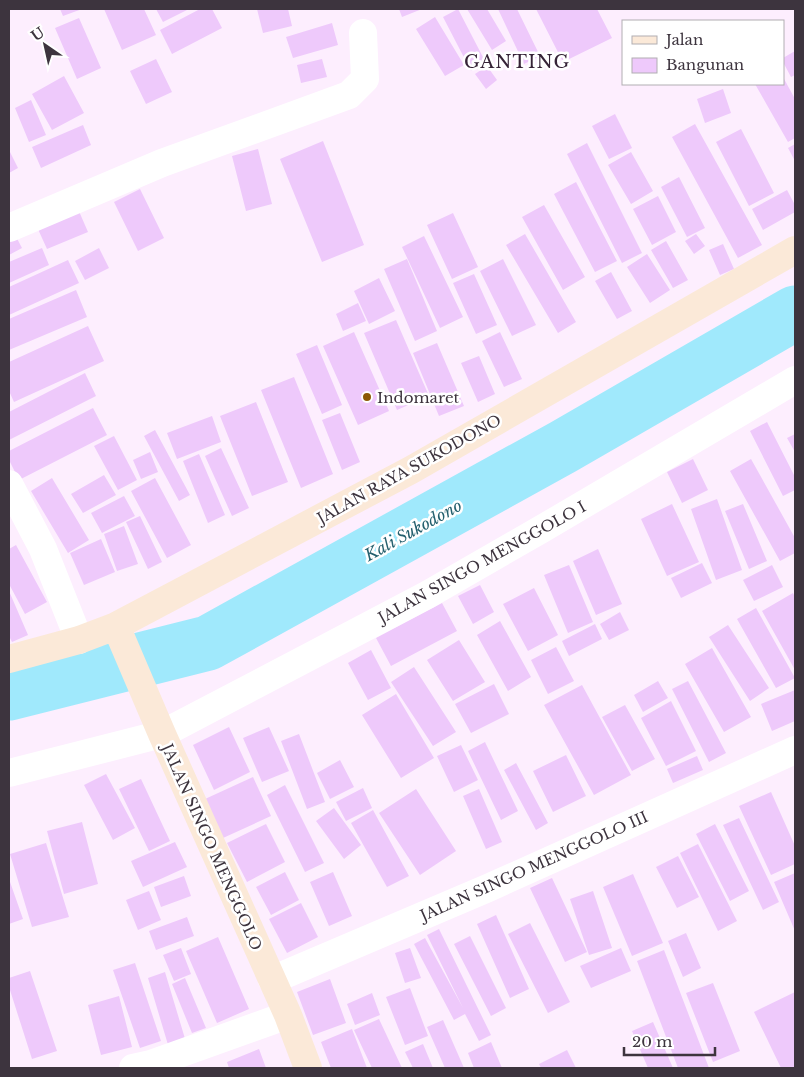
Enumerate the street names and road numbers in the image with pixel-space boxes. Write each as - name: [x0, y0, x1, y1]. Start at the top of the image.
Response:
- street label: JALAN RAYA SUKODONO: [312, 410, 504, 529]
- street label: JALAN SINGO MENGGOLO I: [373, 497, 589, 628]
- street label: JALAN SINGO MENGGOLO: [157, 739, 266, 953]
- street label: JALAN SINGO MENGGOLO III: [415, 807, 651, 926]

